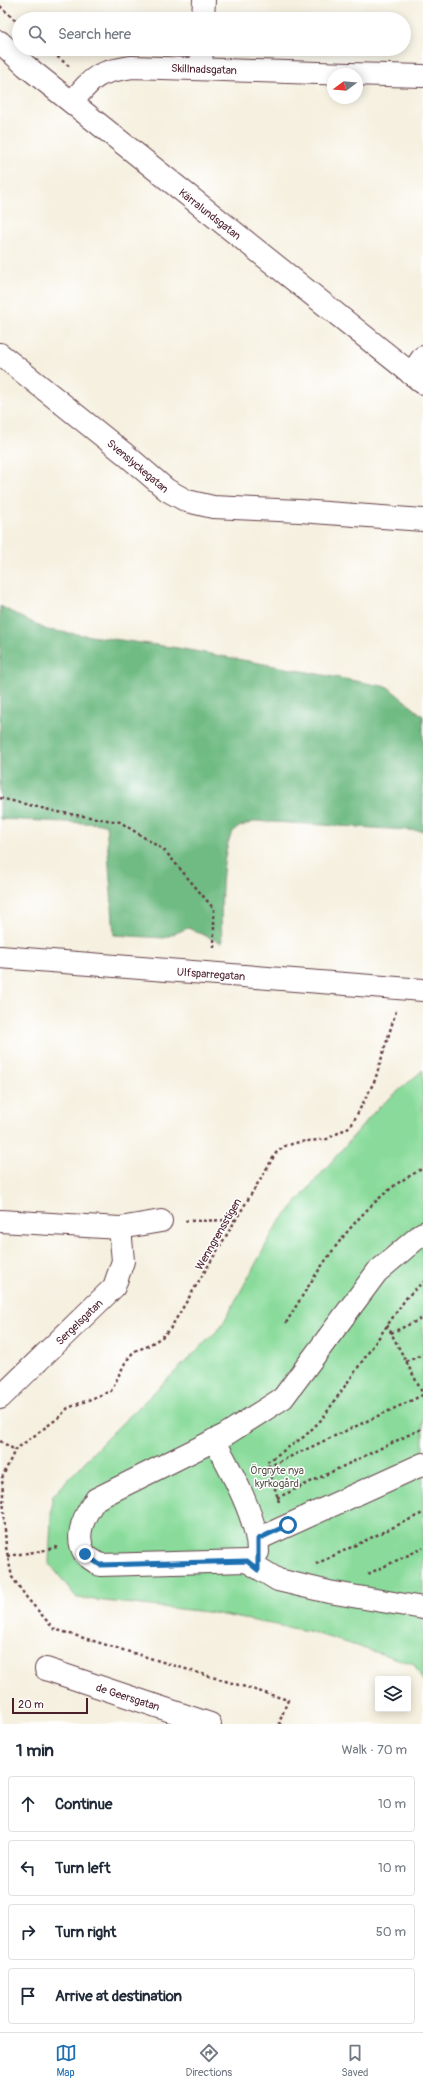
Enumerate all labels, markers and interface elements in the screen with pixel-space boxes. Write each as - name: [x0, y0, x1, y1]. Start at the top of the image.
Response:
- search box: [12, 12, 411, 56]
- icon: search: [26, 23, 48, 45]
- text: Search here: [58, 25, 131, 44]
- street label: Skillnadsgatan: [171, 62, 237, 77]
- north arrow: [327, 68, 363, 104]
- street label: Kärralundsgatan: [176, 186, 243, 243]
- street label: Svenslyckegatan: [104, 437, 171, 496]
- street label: Ulfsparregatan: [176, 966, 246, 983]
- street label: Wenngrensstigen: [193, 1196, 244, 1272]
- street label: Sergelsgatan: [53, 1297, 105, 1348]
- park label: Örgryte nya kyrkogård: [250, 1464, 304, 1490]
- route start: [279, 1516, 297, 1534]
- route end: [76, 1545, 94, 1563]
- map controls: [375, 1676, 411, 1712]
- button: layers: [375, 1676, 411, 1712]
- street label: de Geersgatan: [94, 1681, 161, 1714]
- scale bar: [12, 1696, 88, 1715]
- text: 20 m: [18, 1698, 44, 1711]
- text: 1 min: [16, 1740, 54, 1761]
- text: Walk · 70 m: [341, 1742, 407, 1758]
- icon: ahead: [17, 1793, 39, 1815]
- text: Continue: [55, 1795, 113, 1814]
- text: 10 m: [378, 1796, 406, 1812]
- icon: left: [17, 1857, 39, 1879]
- text: Turn left: [55, 1859, 111, 1878]
- text: 10 m: [378, 1860, 406, 1876]
- icon: right: [17, 1921, 39, 1943]
- text: Turn right: [55, 1923, 116, 1942]
- text: 50 m: [376, 1924, 406, 1940]
- icon: arrive: [17, 1985, 39, 2007]
- text: Arrive at destination: [55, 1987, 182, 2006]
- tab: Map: [55, 2042, 77, 2079]
- tab: Directions: [186, 2042, 232, 2079]
- tab: Saved: [341, 2042, 368, 2079]

